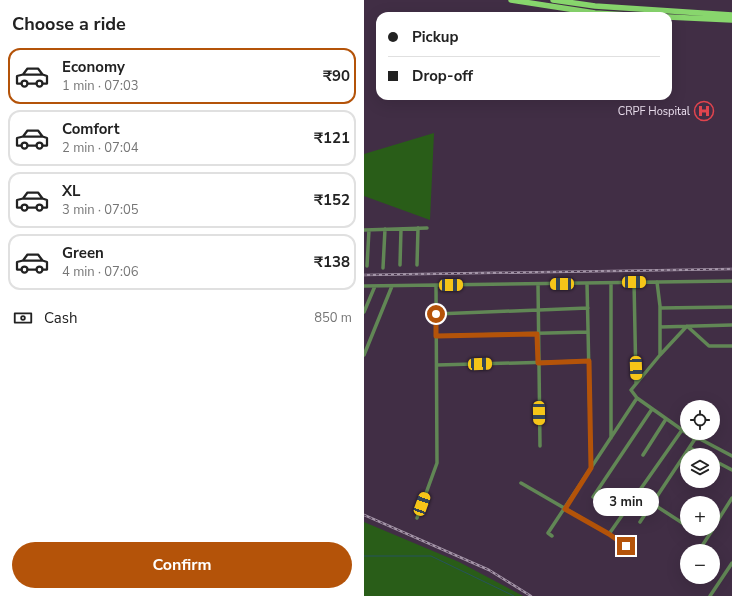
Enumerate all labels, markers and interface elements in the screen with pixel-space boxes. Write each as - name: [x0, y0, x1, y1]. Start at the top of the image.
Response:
- text: Choose a ride: [12, 12, 126, 36]
- text: Pickup: [412, 27, 458, 47]
- text: Economy: [62, 57, 125, 77]
- icon: car: [14, 58, 50, 94]
- text: ₹90: [323, 66, 350, 86]
- text: Drop-off: [412, 66, 473, 86]
- text: 1 min · 07:03: [62, 77, 138, 95]
- hospital icon: CRPF Hospital: [693, 100, 715, 122]
- place label: CRPF Hospital: [618, 104, 691, 119]
- text: Comfort: [62, 119, 119, 139]
- icon: car: [14, 120, 50, 156]
- text: ₹121: [314, 128, 350, 148]
- text: 2 min · 07:04: [62, 139, 138, 157]
- text: XL: [62, 181, 81, 201]
- icon: car: [14, 182, 50, 218]
- text: ₹152: [314, 190, 350, 210]
- text: 3 min · 07:05: [62, 201, 138, 219]
- text: Green: [62, 243, 104, 263]
- icon: car: [14, 244, 50, 280]
- text: ₹138: [314, 252, 350, 272]
- text: 4 min · 07:06: [62, 263, 138, 281]
- car: [622, 276, 646, 288]
- car: [550, 278, 574, 290]
- car: [439, 279, 463, 291]
- route start: [427, 305, 445, 323]
- icon: cash: [12, 307, 34, 329]
- text: Cash: [44, 308, 78, 328]
- text: 850 m: [314, 309, 352, 327]
- car: [630, 356, 642, 380]
- car: [468, 358, 492, 370]
- map controls: [680, 400, 720, 584]
- button: locate: [680, 400, 720, 440]
- car: [533, 401, 545, 425]
- button: layers: [680, 448, 720, 488]
- callout: 3 min: [593, 488, 659, 516]
- car: [412, 491, 432, 517]
- text: 3 min: [609, 493, 643, 511]
- button: +: [680, 496, 720, 536]
- route end: [617, 537, 635, 555]
- button: Confirm: [12, 542, 352, 588]
- button: −: [680, 544, 720, 584]

